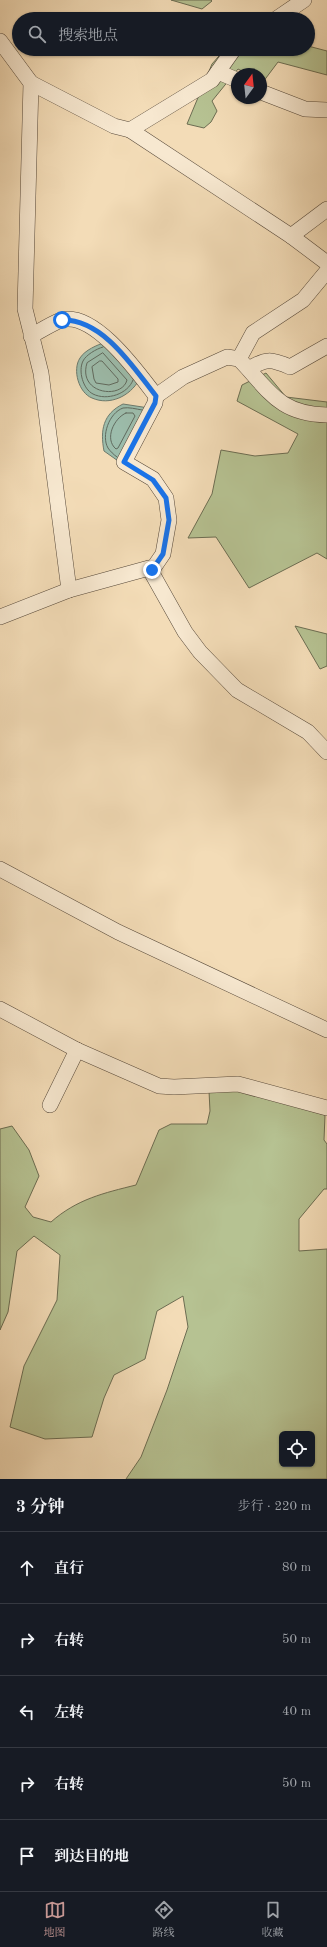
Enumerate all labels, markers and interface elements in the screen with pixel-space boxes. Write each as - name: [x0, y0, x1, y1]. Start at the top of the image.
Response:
- search box: [12, 12, 315, 56]
- icon: search: [26, 23, 48, 45]
- text: 搜索地点: [58, 29, 118, 44]
- north arrow: [231, 68, 267, 104]
- route start: [53, 311, 71, 329]
- route end: [143, 561, 161, 579]
- map controls: [279, 1431, 315, 1467]
- button: locate: [279, 1431, 315, 1467]
- text: 3 分钟: [16, 1499, 65, 1516]
- text: 步行 · 220 m: [237, 1500, 311, 1513]
- icon: ahead: [16, 1557, 38, 1579]
- text: 80 m: [282, 1561, 311, 1574]
- text: 直行: [54, 1562, 84, 1577]
- icon: right: [16, 1629, 38, 1651]
- text: 50 m: [282, 1633, 311, 1646]
- text: 右转: [54, 1634, 84, 1649]
- icon: left: [16, 1701, 38, 1723]
- text: 40 m: [282, 1705, 311, 1718]
- text: 左转: [54, 1706, 84, 1721]
- icon: right: [16, 1773, 38, 1795]
- text: 50 m: [282, 1777, 311, 1790]
- text: 右转: [54, 1778, 84, 1793]
- icon: arrive: [16, 1845, 38, 1867]
- text: 到达目的地: [54, 1850, 129, 1865]
- tab: 地图: [44, 1899, 66, 1941]
- tab: 路线: [153, 1899, 175, 1941]
- tab: 收藏: [262, 1899, 284, 1941]

